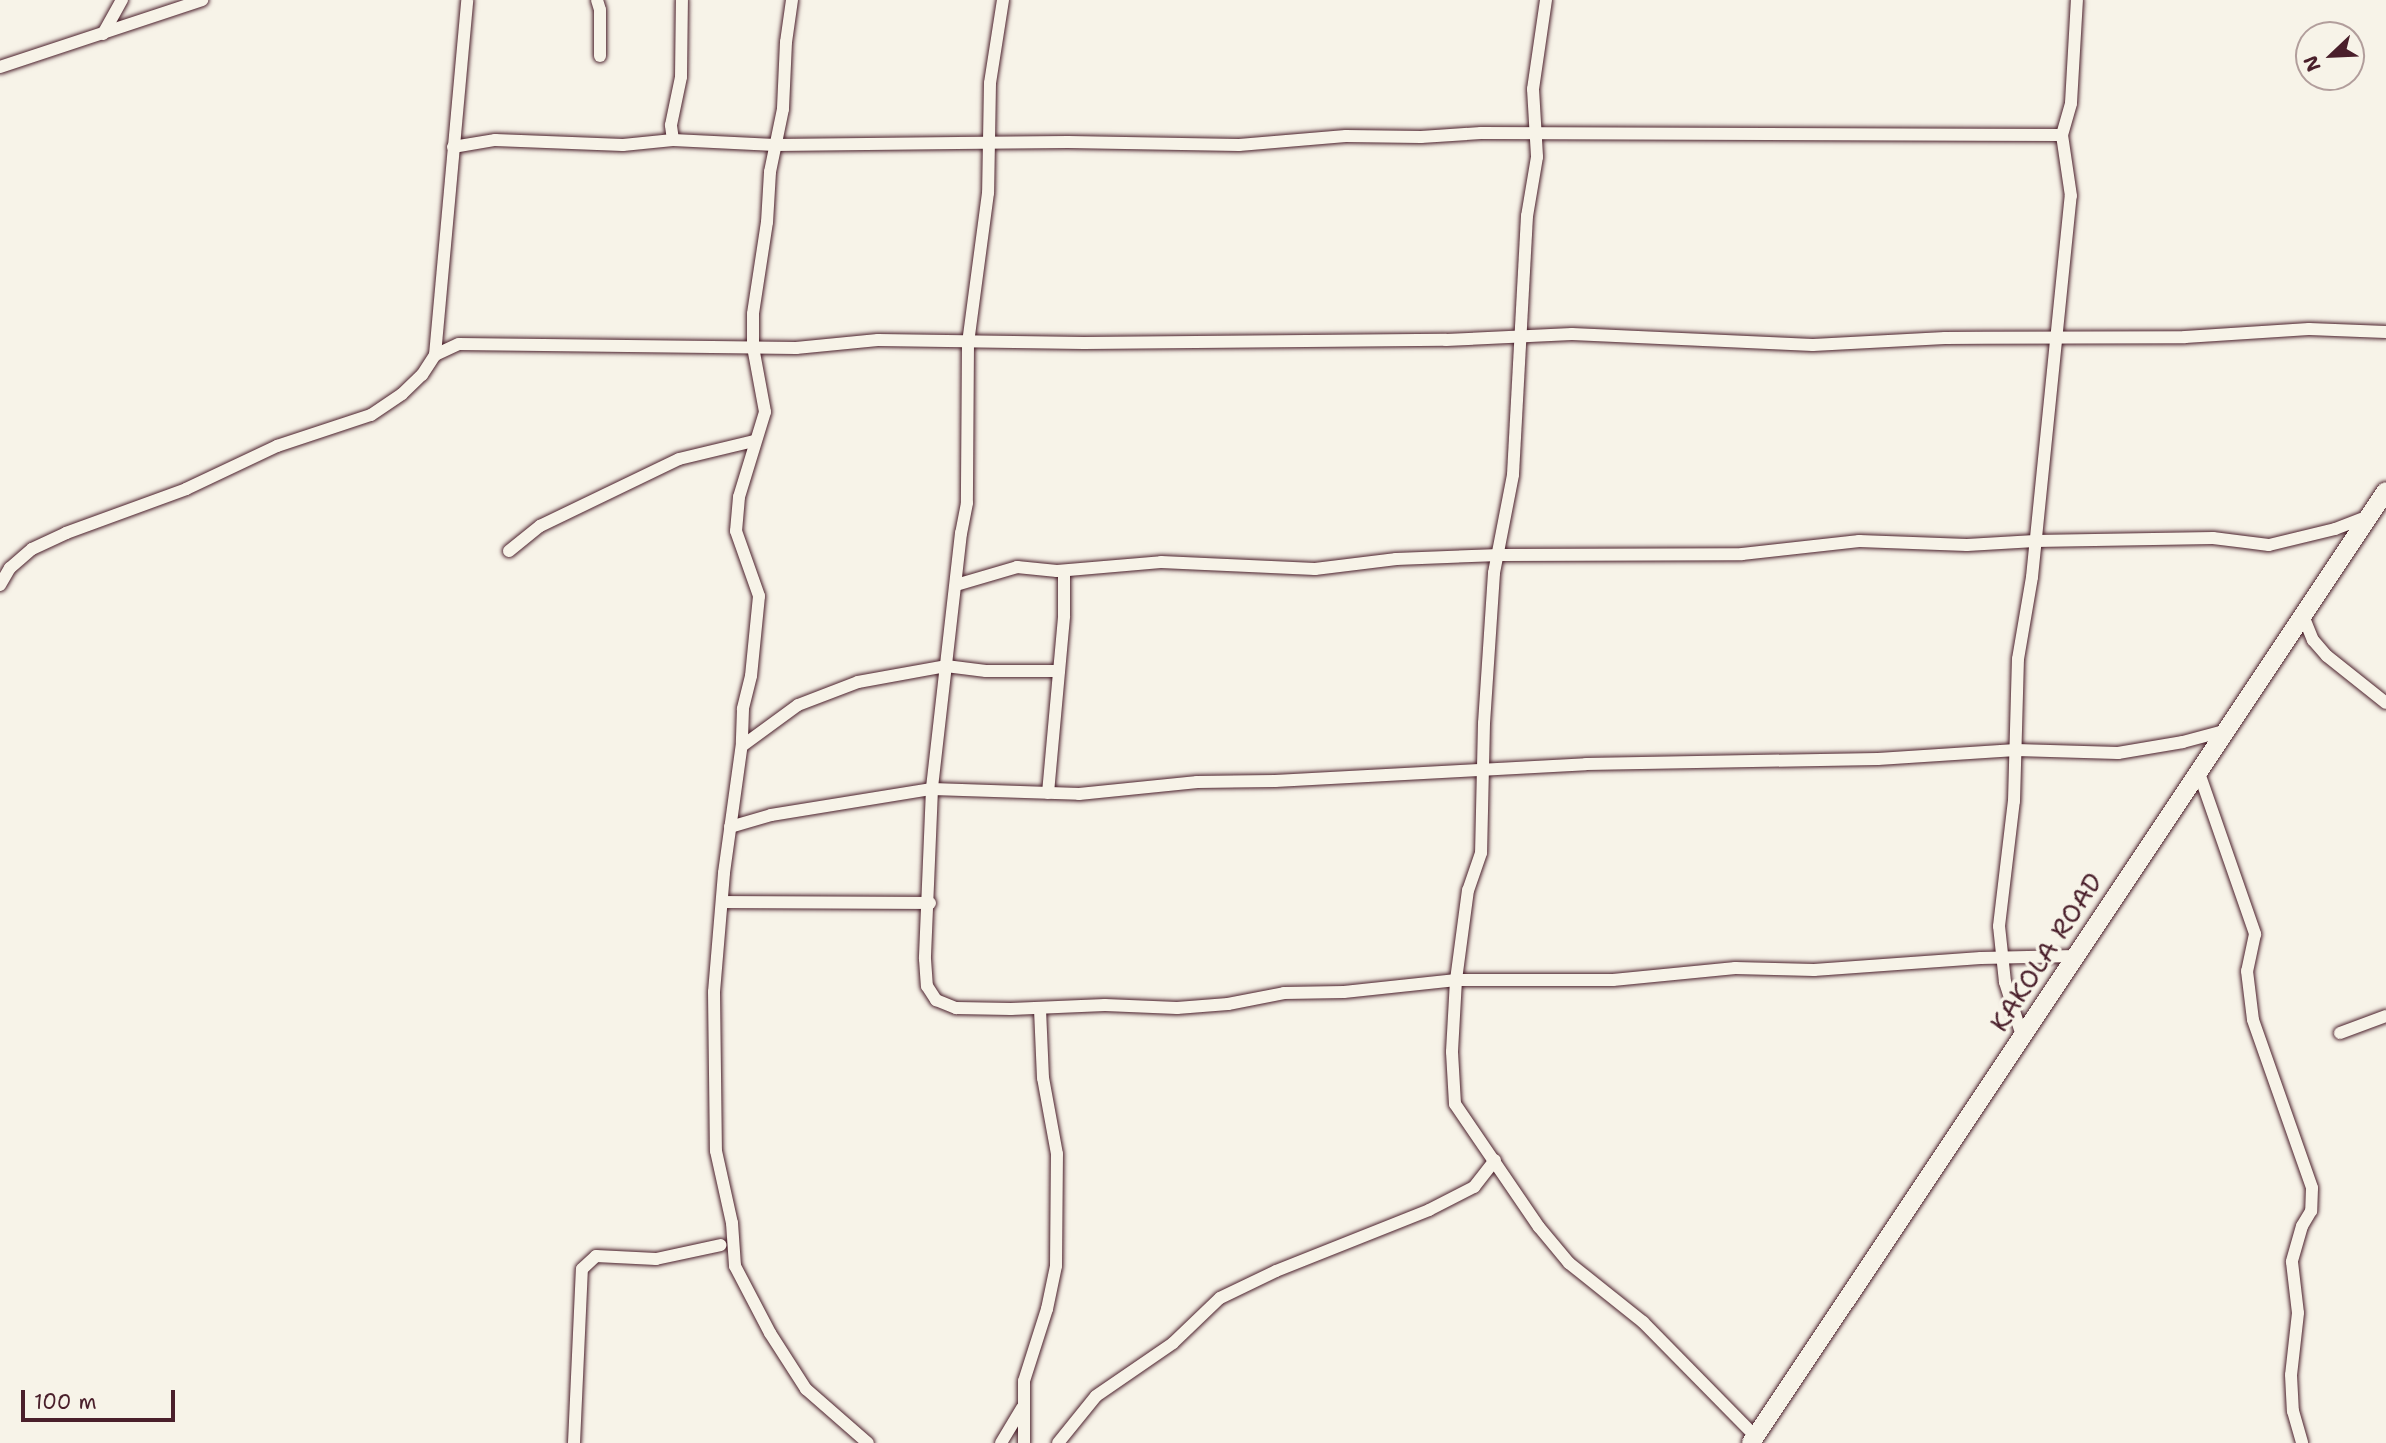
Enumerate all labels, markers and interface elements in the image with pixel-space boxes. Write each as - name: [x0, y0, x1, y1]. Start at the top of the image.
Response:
- north arrow: [2295, 21, 2365, 91]
- text: N: [2298, 52, 2326, 75]
- street label: KAKOLA ROAD: [1983, 867, 2109, 1037]
- scale bar: [24, 1376, 178, 1420]
- text: 100 m: [34, 1388, 97, 1416]

